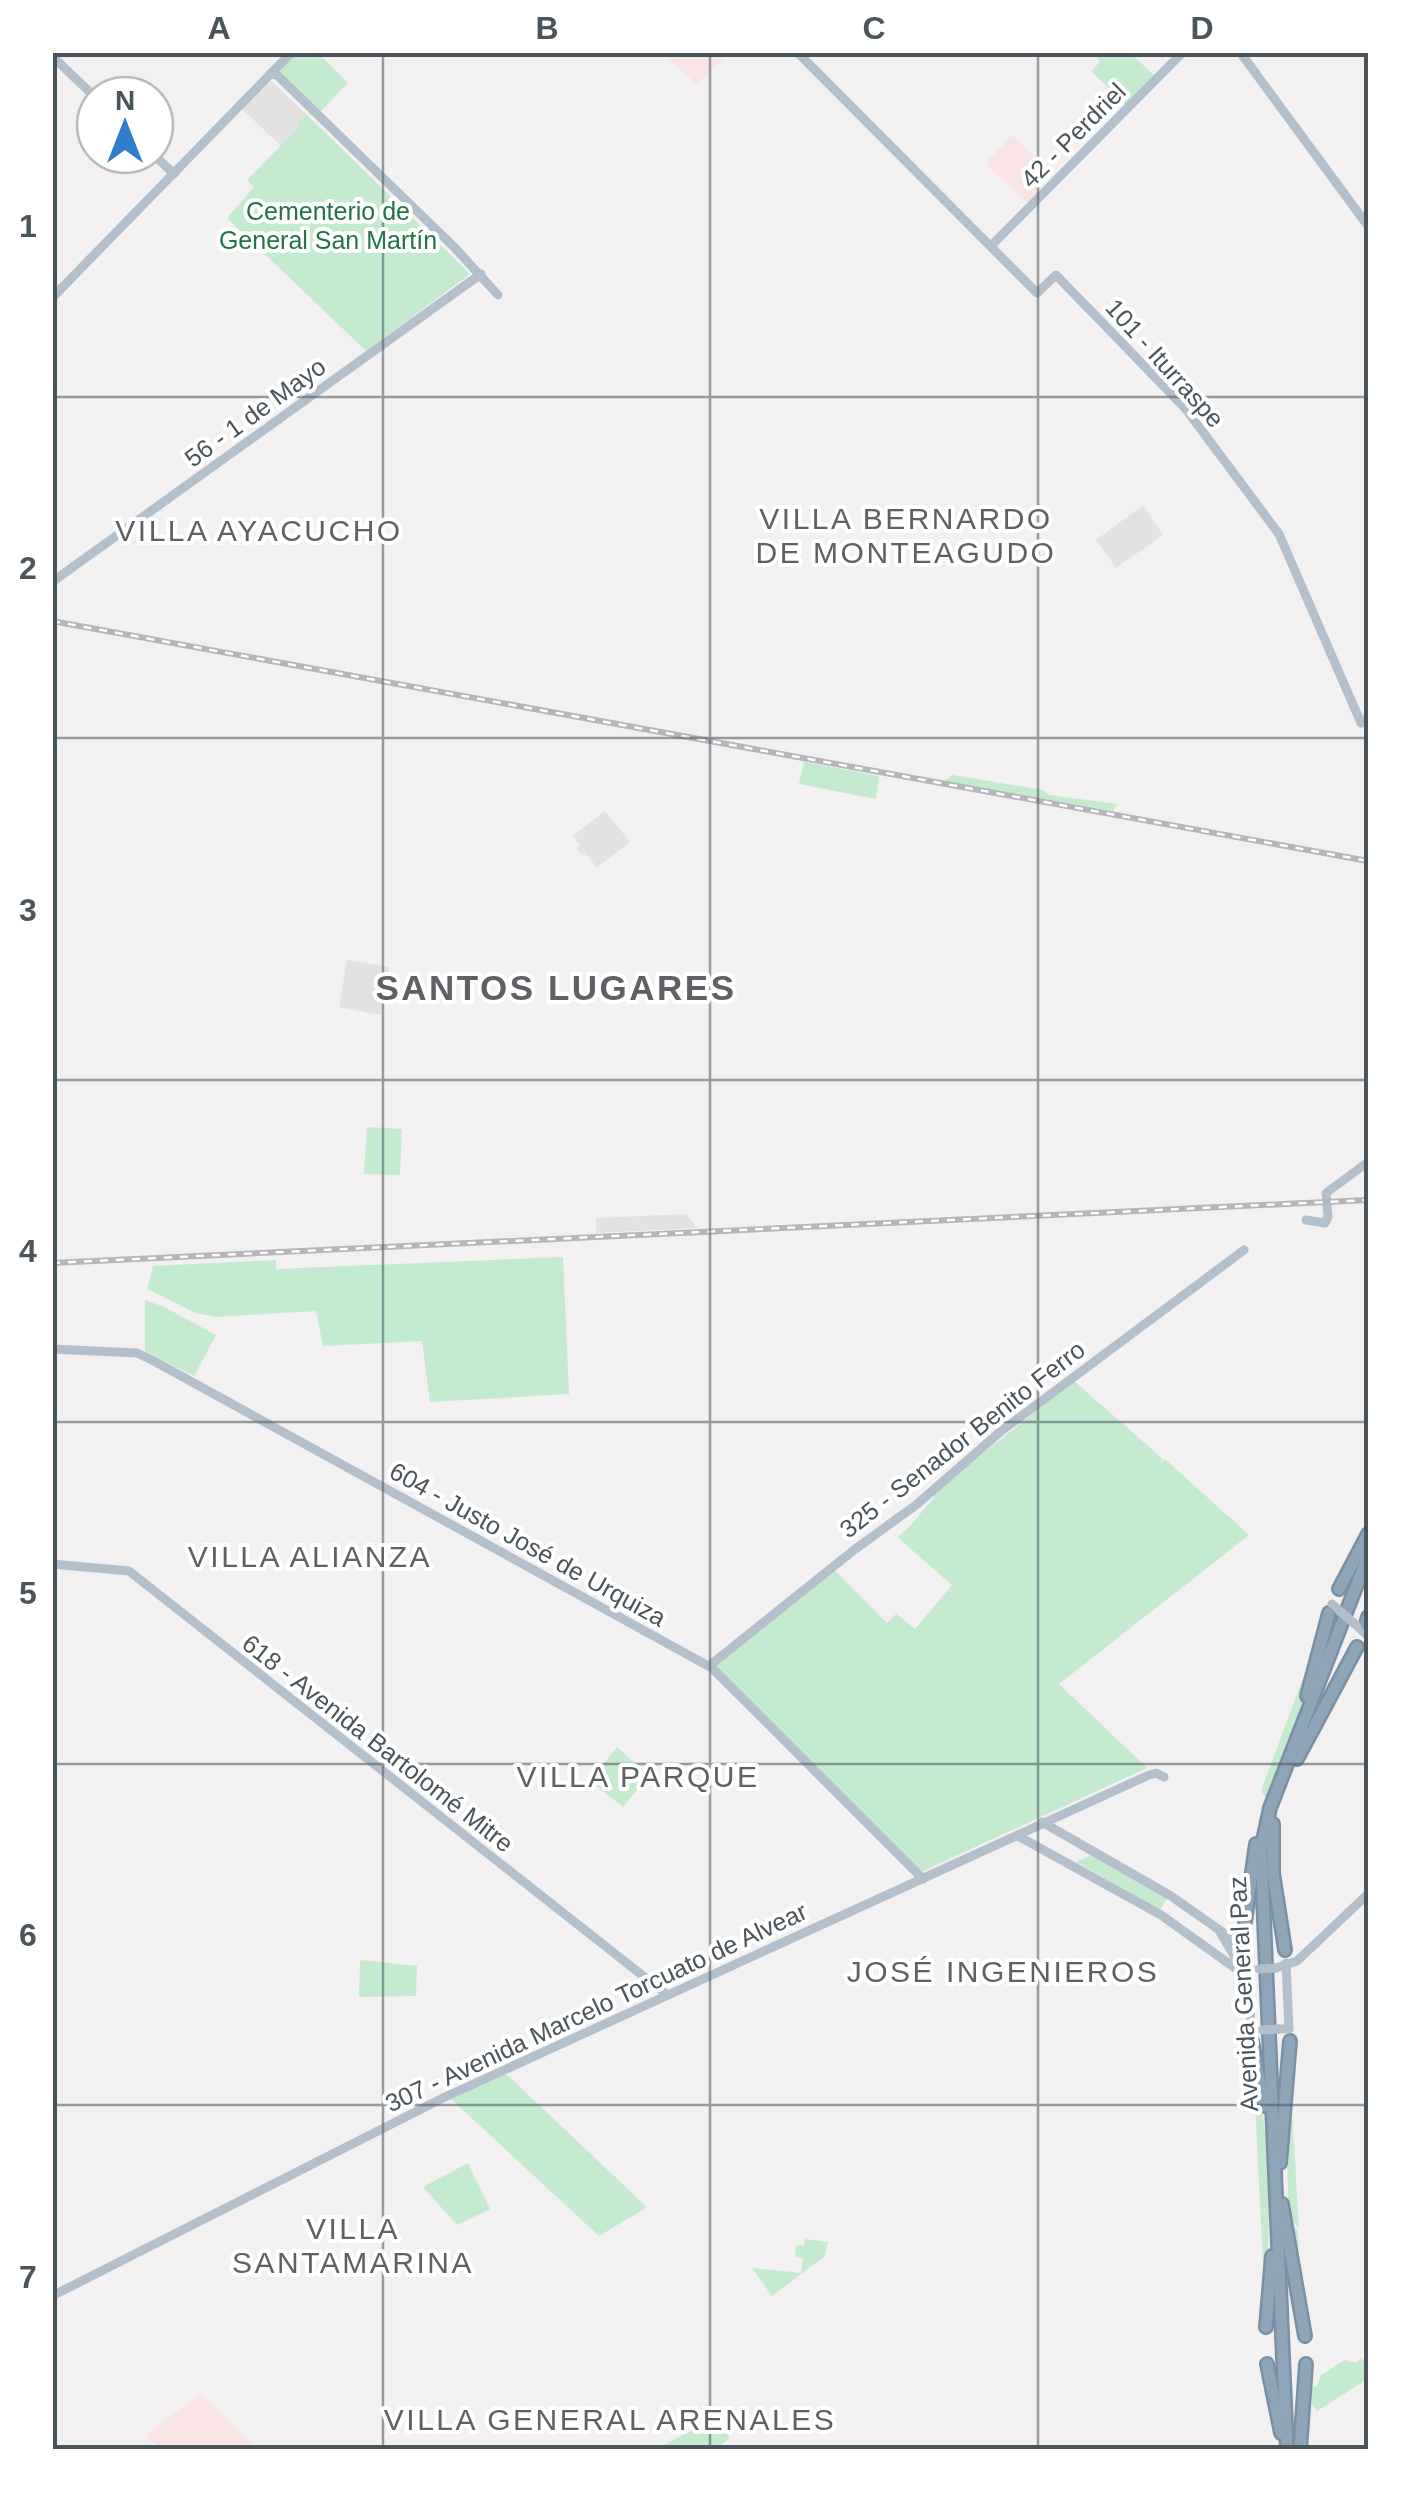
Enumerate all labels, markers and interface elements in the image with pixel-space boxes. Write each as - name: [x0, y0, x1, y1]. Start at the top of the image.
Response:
- text: A: [207, 10, 231, 46]
- text: B: [535, 10, 559, 46]
- text: C: [862, 10, 886, 46]
- text: D: [1190, 10, 1214, 46]
- north arrow: [75, 75, 175, 175]
- street label: 42 - Perdriel: [1015, 77, 1131, 193]
- text: N: [115, 85, 135, 116]
- park label: Cementerio de General San Martín: [219, 197, 437, 254]
- text: 1: [19, 208, 37, 244]
- street label: 101 - Iturraspe: [1100, 293, 1230, 433]
- street label: 56 - 1 de Mayo: [179, 352, 331, 472]
- district label: VILLA BERNARDO DE MONTEAGUDO: [756, 502, 1056, 569]
- district label: VILLA AYACUCHO: [115, 514, 403, 547]
- text: 2: [19, 550, 37, 586]
- text: 3: [19, 892, 37, 928]
- district label: SANTOS LUGARES: [375, 968, 737, 1007]
- text: 4: [19, 1233, 37, 1269]
- street label: 325 - Senador Benito Ferro: [834, 1335, 1090, 1543]
- street label: 604 - Justo José de Urquiza: [385, 1456, 671, 1632]
- district label: VILLA ALIANZA: [188, 1540, 432, 1573]
- text: 5: [19, 1575, 37, 1611]
- street label: 618 - Avenida Bartolomé Mitre: [237, 1629, 519, 1857]
- district label: VILLA PARQUE: [517, 1760, 759, 1793]
- street label: Avenida General Paz: [1223, 1876, 1263, 2112]
- street label: 307 - Avenida Marcelo Torcuato de Alvear: [381, 1897, 811, 2117]
- text: 6: [19, 1917, 37, 1953]
- district label: JOSÉ INGENIEROS: [847, 1955, 1159, 1988]
- district label: VILLA SANTAMARINA: [232, 2212, 474, 2279]
- text: 7: [19, 2259, 37, 2295]
- district label: VILLA GENERAL ARENALES: [384, 2403, 836, 2436]

